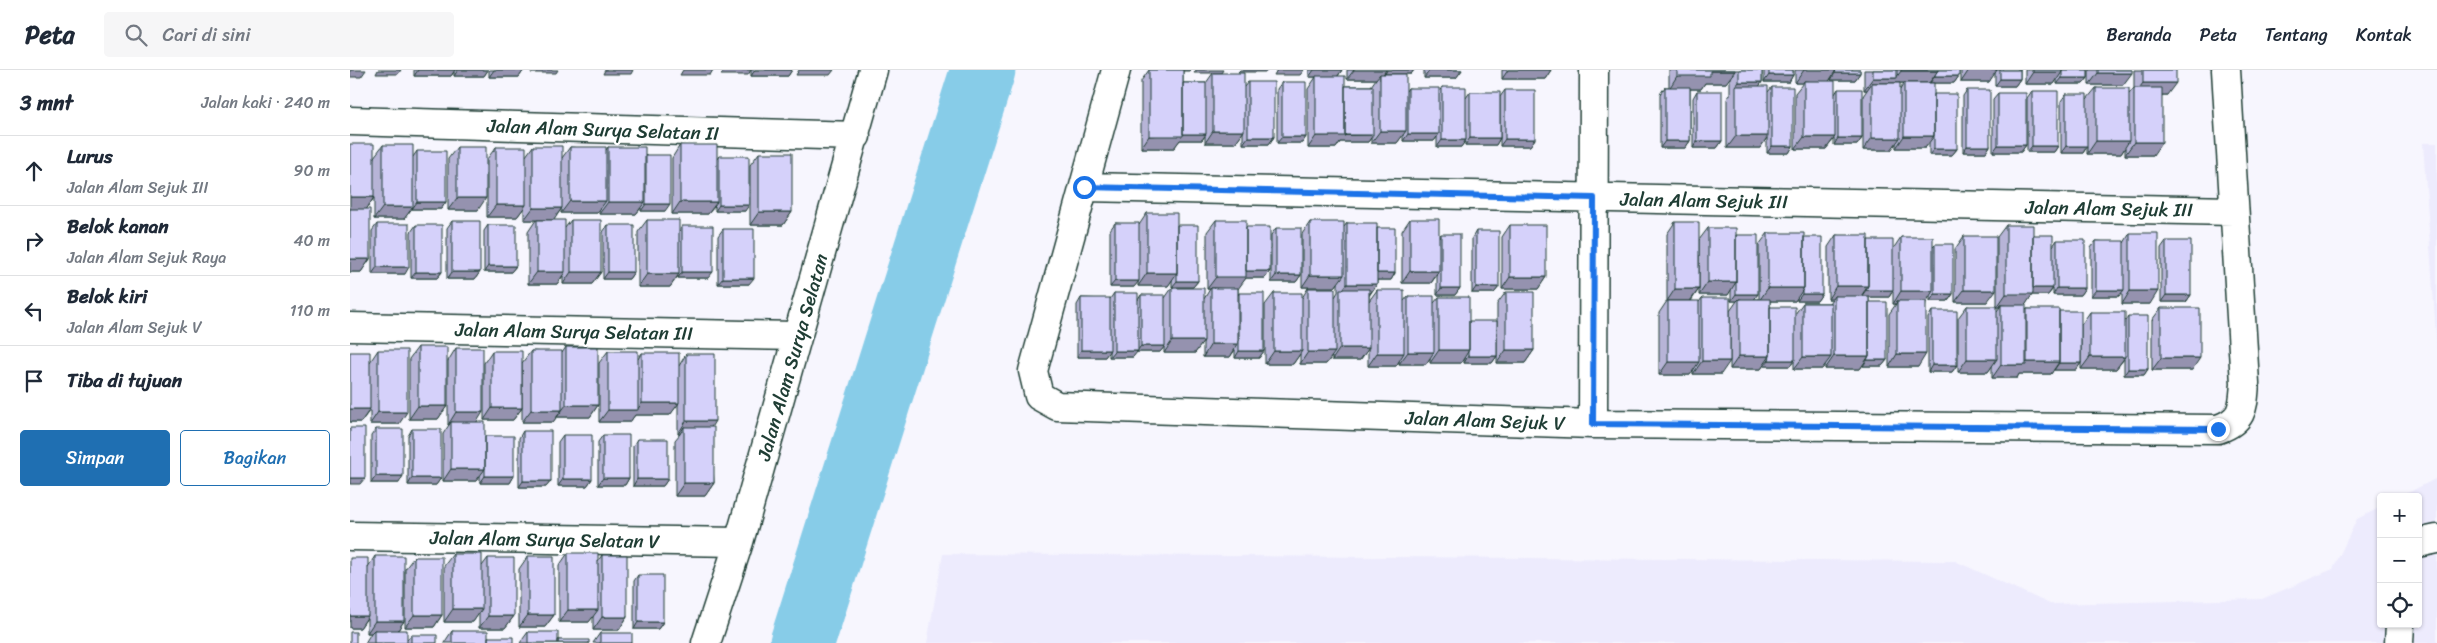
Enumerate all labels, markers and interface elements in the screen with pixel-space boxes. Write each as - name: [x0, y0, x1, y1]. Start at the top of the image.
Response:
- search box: [104, 12, 454, 57]
- text: Peta: [25, 14, 74, 56]
- text: Cari di sini: [162, 18, 251, 51]
- text: Beranda: [2106, 19, 2172, 51]
- text: Peta: [2200, 19, 2237, 51]
- text: Tentang: [2265, 19, 2328, 51]
- text: Kontak: [2356, 19, 2412, 51]
- icon: search: [122, 21, 150, 49]
- text: 3 mnt: [20, 84, 73, 122]
- text: Jalan kaki · 240 m: [201, 88, 330, 117]
- street label: Jalan Alam Surya Selatan II: [485, 109, 720, 150]
- text: Lurus: [67, 140, 113, 173]
- text: 90 m: [294, 156, 330, 185]
- icon: ahead: [20, 157, 48, 185]
- text: Jalan Alam Sejuk III: [67, 173, 208, 202]
- route start: [1073, 176, 1096, 199]
- street label: Jalan Alam Sejuk III: [1619, 183, 1788, 218]
- street label: Jalan Alam Sejuk III: [2024, 191, 2193, 226]
- text: Belok kanan: [67, 210, 169, 243]
- text: 40 m: [293, 226, 330, 255]
- icon: right: [20, 227, 48, 255]
- text: Jalan Alam Sejuk Raya: [67, 243, 226, 272]
- street label: Jalan Alam Surya Selatan: [747, 250, 838, 465]
- text: Belok kiri: [67, 280, 147, 313]
- text: 110 m: [290, 296, 330, 325]
- icon: left: [20, 297, 48, 325]
- text: Jalan Alam Sejuk V: [67, 313, 202, 342]
- street label: Jalan Alam Surya Selatan III: [454, 313, 693, 350]
- text: Tiba di tujuan: [67, 364, 182, 397]
- icon: arrive: [20, 367, 48, 395]
- street label: Jalan Alam Sejuk V: [1404, 401, 1566, 440]
- route end: [2207, 418, 2230, 441]
- button: Simpan: [20, 430, 170, 486]
- button: Bagikan: [180, 430, 330, 486]
- map controls: [2377, 493, 2422, 628]
- button: +: [2377, 493, 2422, 538]
- street label: Jalan Alam Surya Selatan V: [429, 521, 661, 558]
- button: −: [2377, 538, 2422, 583]
- button: locate: [2377, 583, 2422, 628]

